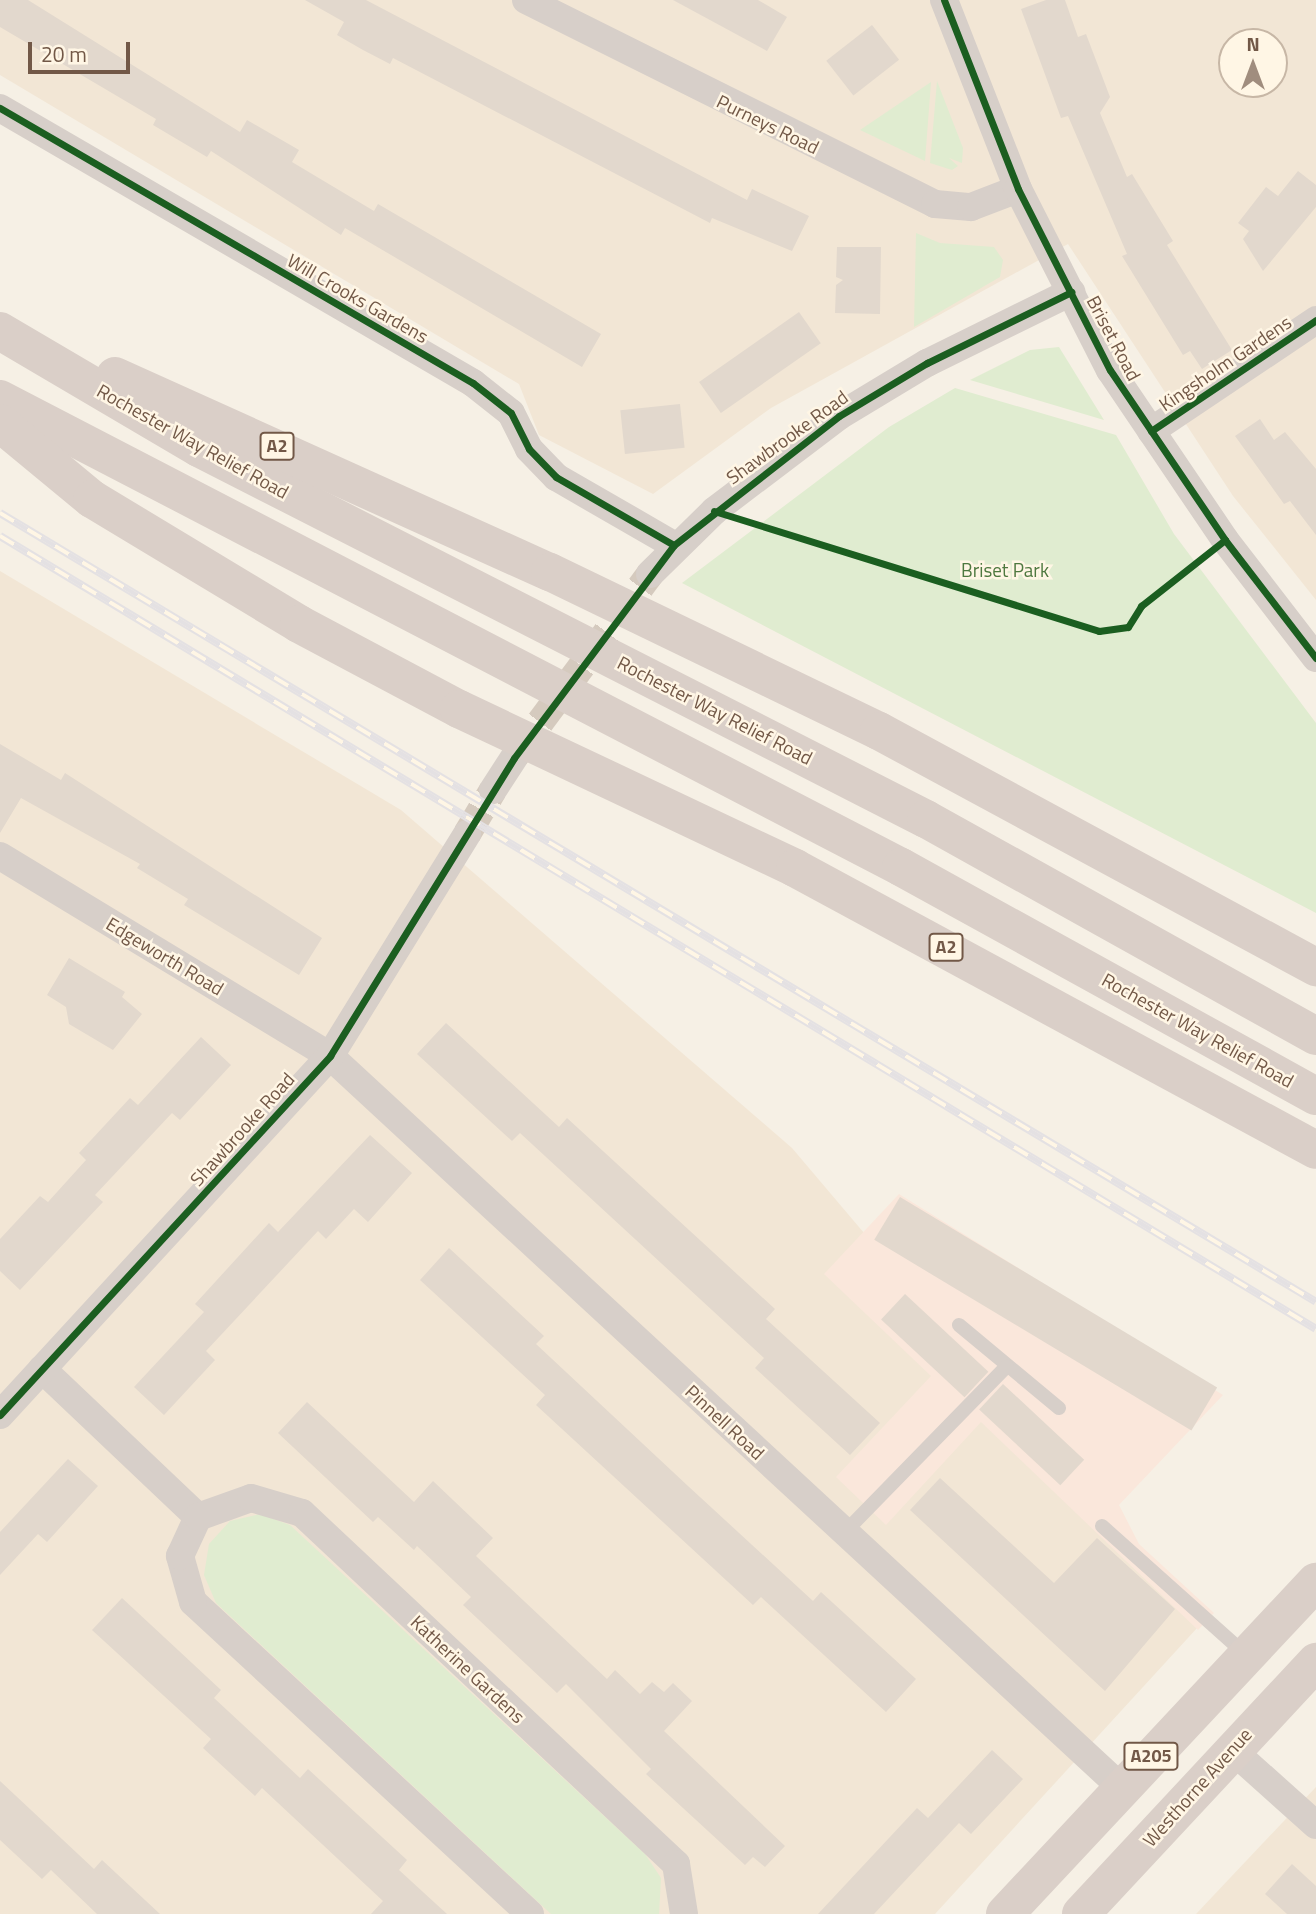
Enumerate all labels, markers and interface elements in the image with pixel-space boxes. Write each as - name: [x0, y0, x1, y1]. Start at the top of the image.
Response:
- scale bar: [32, 28, 133, 72]
- north arrow: [1218, 28, 1288, 98]
- text: N: [1246, 29, 1260, 58]
- text: 20 m: [41, 38, 87, 70]
- street label: Purneys Road: [713, 89, 823, 159]
- street label: Will Crooks Gardens: [283, 248, 433, 348]
- street label: Briset Road: [1082, 292, 1146, 384]
- street label: Kingsholm Gardens: [1155, 310, 1295, 416]
- street label: Rochester Way Relief Road: [93, 379, 293, 503]
- street label: Shawbrooke Road: [722, 385, 852, 489]
- road number: A2: [260, 432, 294, 461]
- park label: Briset Park: [961, 559, 1049, 581]
- street label: Rochester Way Relief Road: [614, 651, 816, 769]
- street label: Edgeworth Road: [102, 912, 228, 1000]
- road number: A2: [928, 932, 964, 962]
- street label: Rochester Way Relief Road: [1098, 968, 1298, 1092]
- street label: Shawbrooke Road: [185, 1068, 299, 1190]
- street label: Pinnell Road: [681, 1380, 769, 1464]
- street label: Katherine Gardens: [406, 1610, 530, 1728]
- street label: Westhorne Avenue: [1138, 1723, 1256, 1851]
- road number: A205: [1123, 1742, 1179, 1770]

